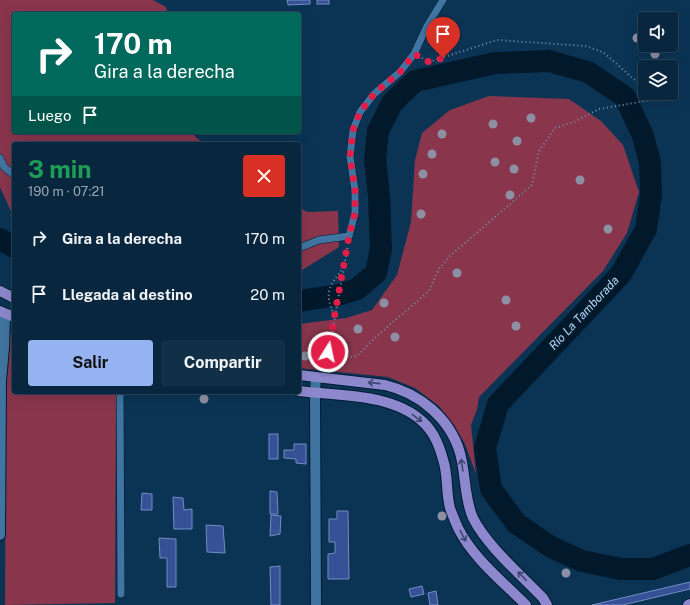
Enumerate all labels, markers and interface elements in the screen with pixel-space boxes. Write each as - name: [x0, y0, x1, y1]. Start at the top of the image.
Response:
- map controls: [638, 12, 678, 100]
- button: sound: [638, 12, 678, 52]
- pin: [426, 17, 460, 58]
- icon: arrive: [432, 23, 454, 45]
- text: 170 m: [94, 27, 173, 60]
- icon: right: [28, 28, 80, 80]
- button: layers: [638, 60, 678, 100]
- text: Gira a la derecha: [94, 61, 235, 82]
- icon: arrive: [79, 104, 101, 126]
- text: Luego: [28, 107, 71, 124]
- text: 3 min: [28, 155, 92, 183]
- button: close: [243, 155, 285, 197]
- text: 190 m · 07:21: [28, 184, 105, 199]
- icon: right: [28, 227, 50, 249]
- text: Gira a la derecha: [62, 230, 182, 247]
- text: 170 m: [244, 230, 285, 247]
- water label: Río La Tamborada: [546, 273, 622, 353]
- icon: arrive: [28, 283, 50, 305]
- text: Llegada al destino: [62, 286, 193, 303]
- text: 20 m: [250, 286, 285, 303]
- position arrow: [307, 331, 349, 373]
- button: Salir: [28, 340, 153, 386]
- button: Compartir: [161, 340, 285, 386]
- one-way arrow: [368, 380, 381, 387]
- one-way arrow: [412, 414, 423, 422]
- one-way arrow: [458, 459, 466, 472]
- one-way arrow: [459, 530, 467, 542]
- one-way arrow: [517, 571, 526, 581]

